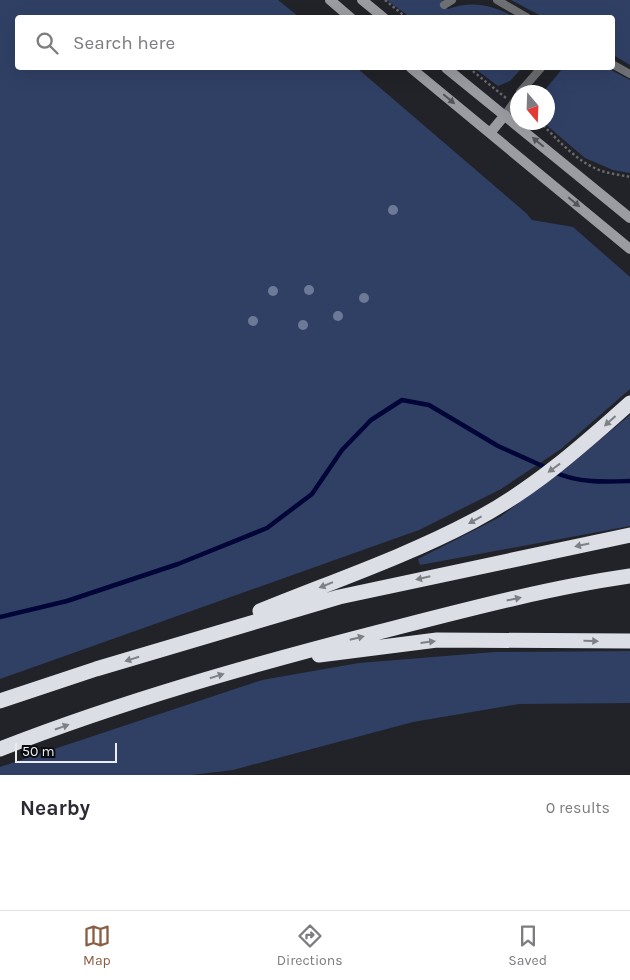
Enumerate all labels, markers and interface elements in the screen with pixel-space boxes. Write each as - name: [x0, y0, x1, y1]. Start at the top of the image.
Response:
- search box: [15, 15, 615, 70]
- icon: search: [33, 29, 61, 57]
- text: Search here: [73, 32, 175, 54]
- north arrow: [510, 85, 555, 130]
- one-way arrow: [442, 93, 455, 104]
- one-way arrow: [532, 137, 545, 148]
- one-way arrow: [567, 197, 580, 208]
- one-way arrow: [604, 415, 616, 427]
- one-way arrow: [547, 463, 561, 473]
- one-way arrow: [467, 516, 482, 524]
- one-way arrow: [575, 541, 590, 549]
- one-way arrow: [416, 574, 431, 582]
- one-way arrow: [319, 581, 333, 589]
- one-way arrow: [507, 594, 523, 602]
- one-way arrow: [349, 633, 364, 641]
- one-way arrow: [421, 637, 437, 645]
- one-way arrow: [583, 637, 599, 645]
- one-way arrow: [124, 655, 139, 663]
- one-way arrow: [209, 672, 224, 680]
- one-way arrow: [55, 723, 70, 730]
- scale bar: [15, 740, 118, 763]
- text: 50 m: [22, 743, 55, 760]
- text: Nearby: [20, 796, 90, 820]
- text: 0 results: [546, 798, 610, 817]
- tab: Map: [83, 922, 111, 969]
- tab: Directions: [277, 922, 343, 969]
- tab: Saved: [508, 922, 547, 969]

